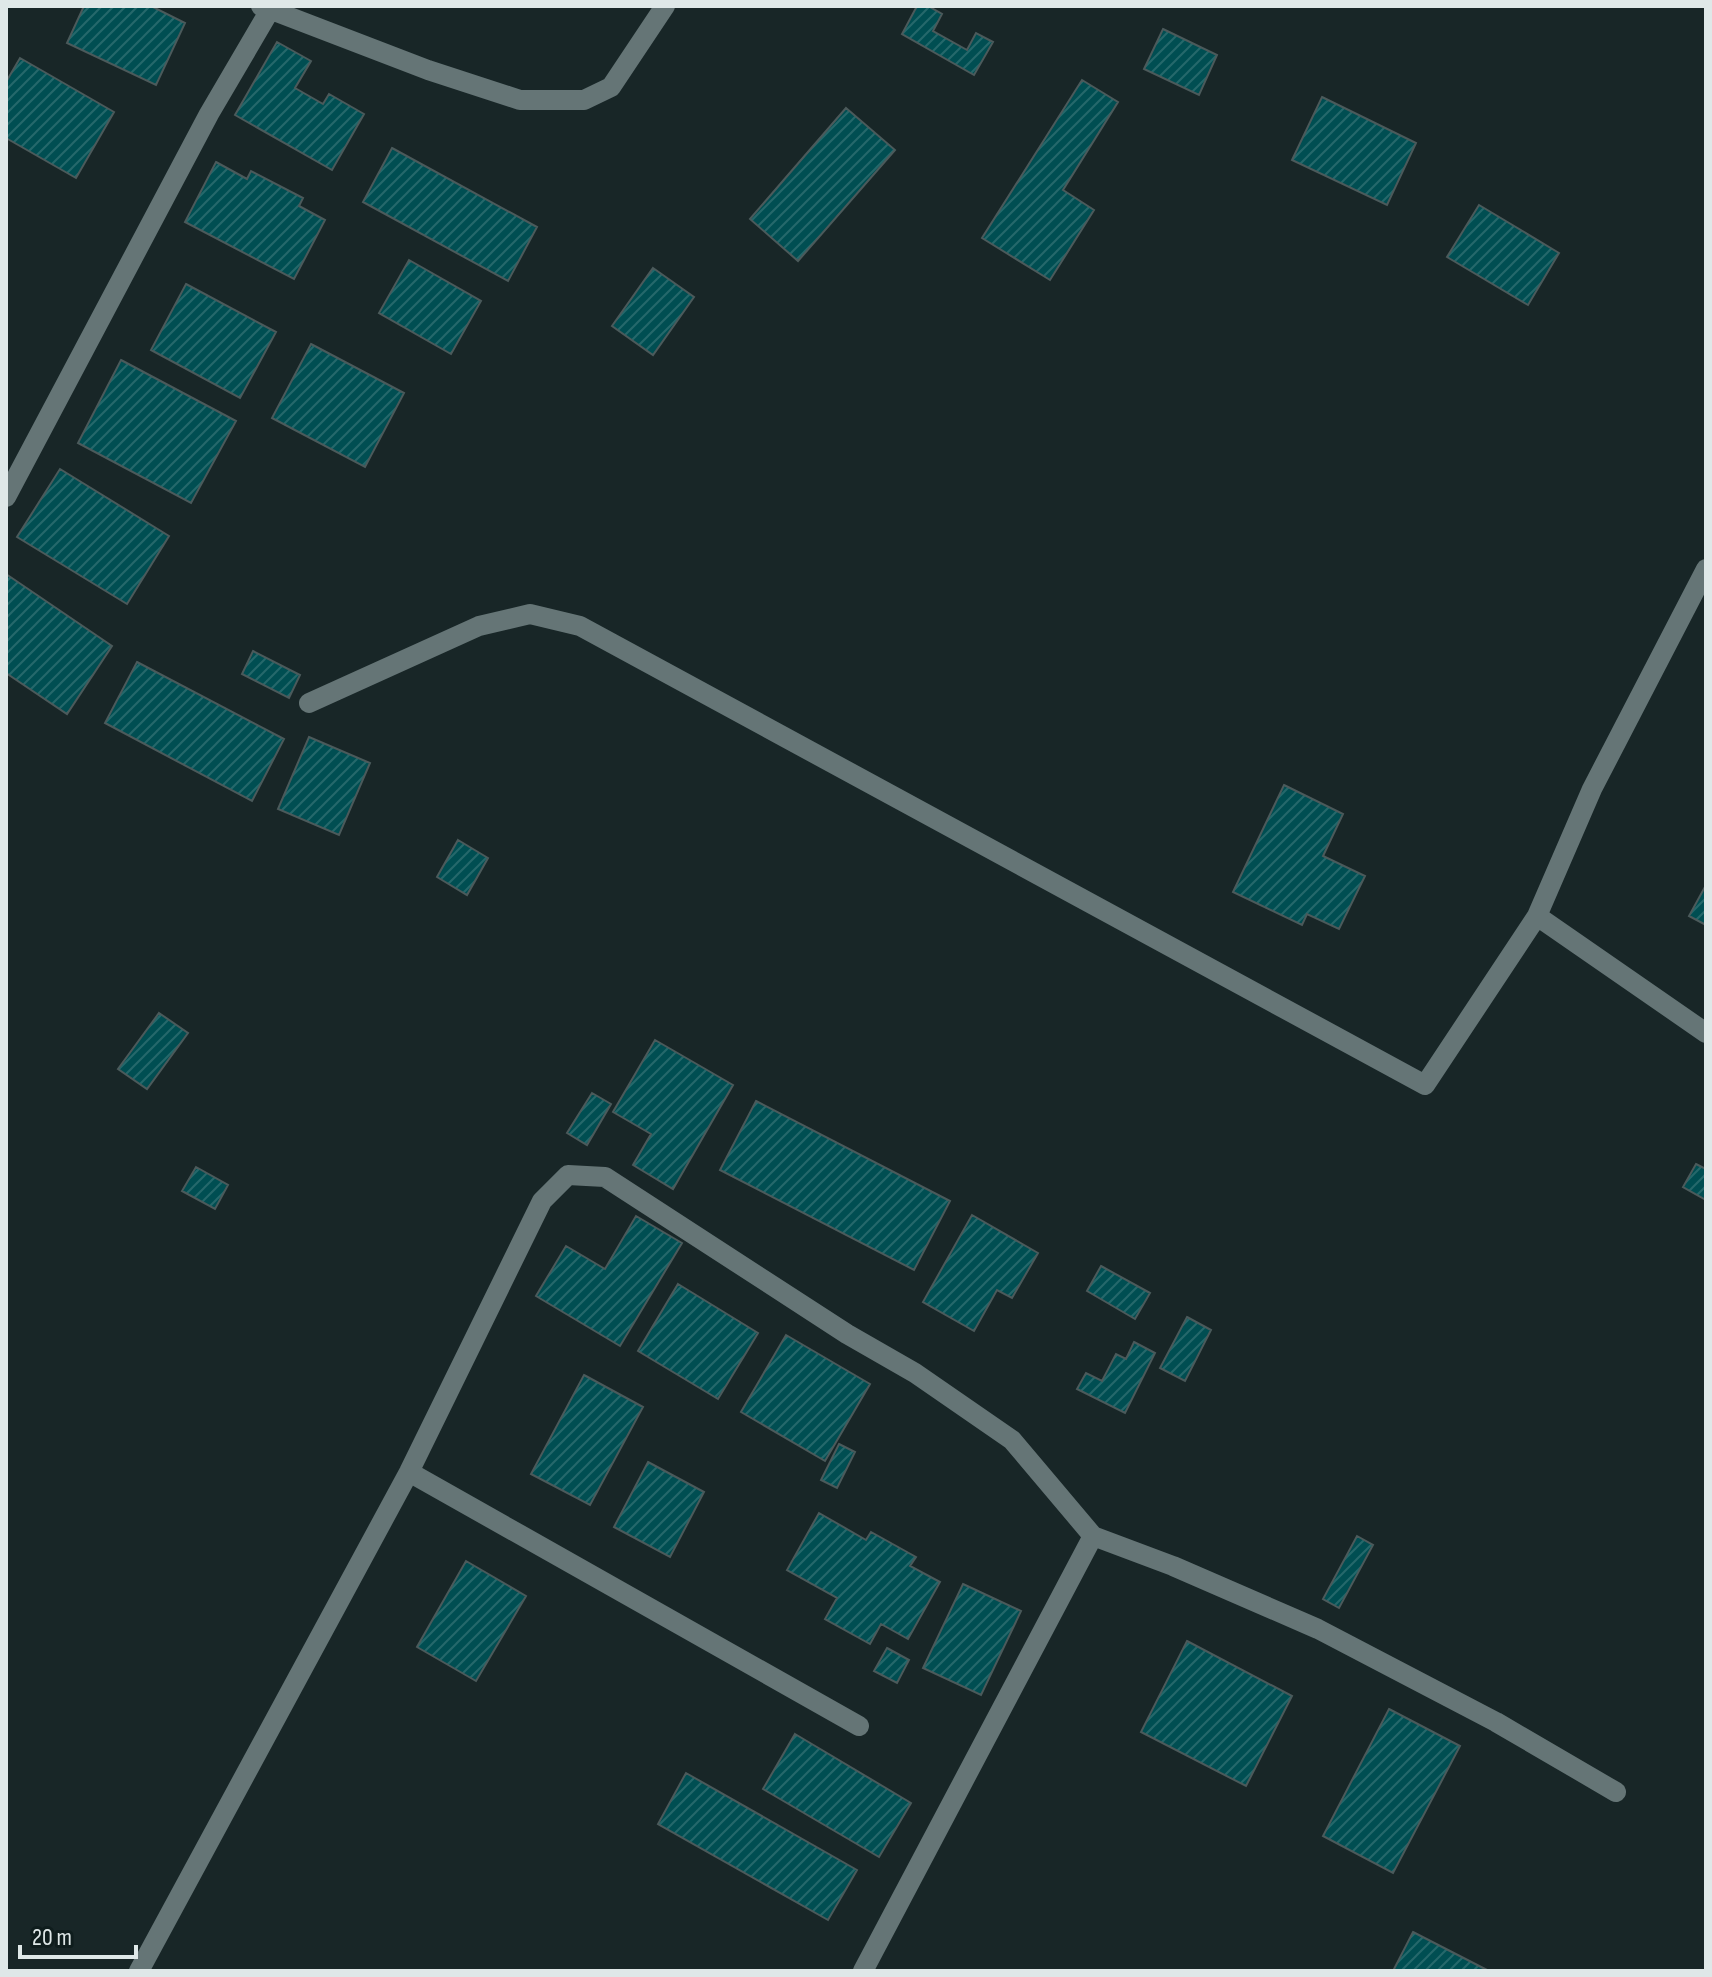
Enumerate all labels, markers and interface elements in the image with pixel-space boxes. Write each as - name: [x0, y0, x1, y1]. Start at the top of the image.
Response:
- scale bar: [20, 1909, 136, 1959]
- text: 20 m: [32, 1923, 72, 1952]

